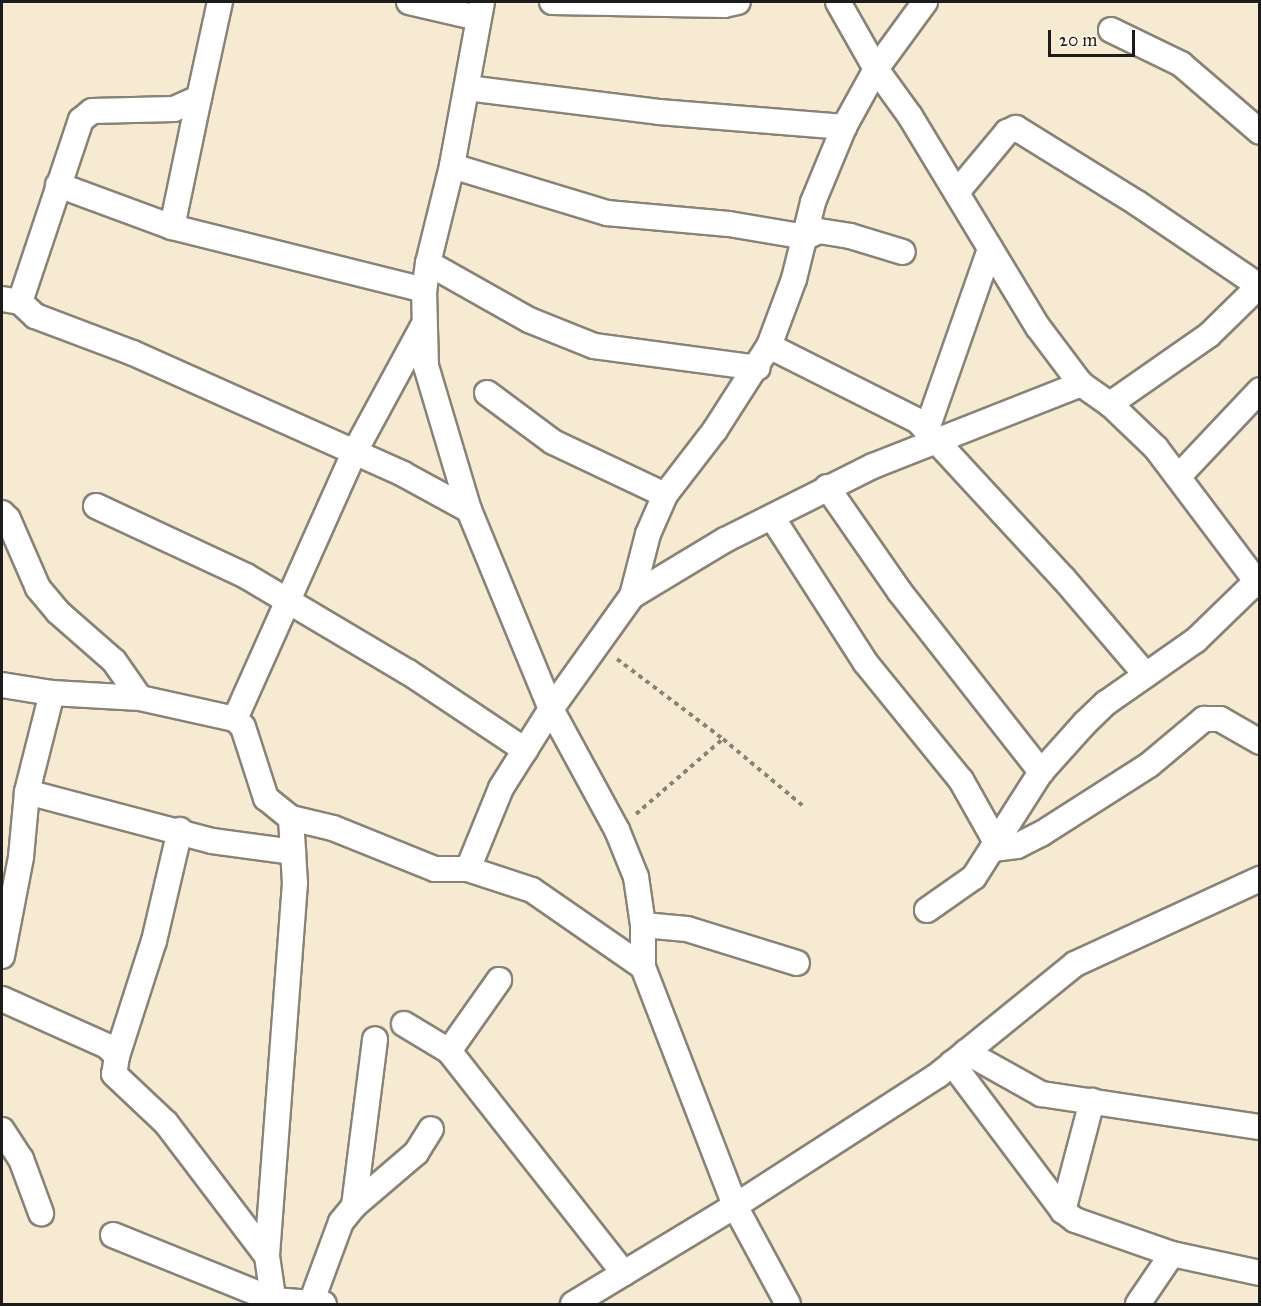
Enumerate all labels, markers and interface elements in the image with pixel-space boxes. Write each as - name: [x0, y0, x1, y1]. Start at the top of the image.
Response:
- scale bar: [1051, 18, 1138, 56]
- text: 20 m: [1059, 29, 1097, 51]

